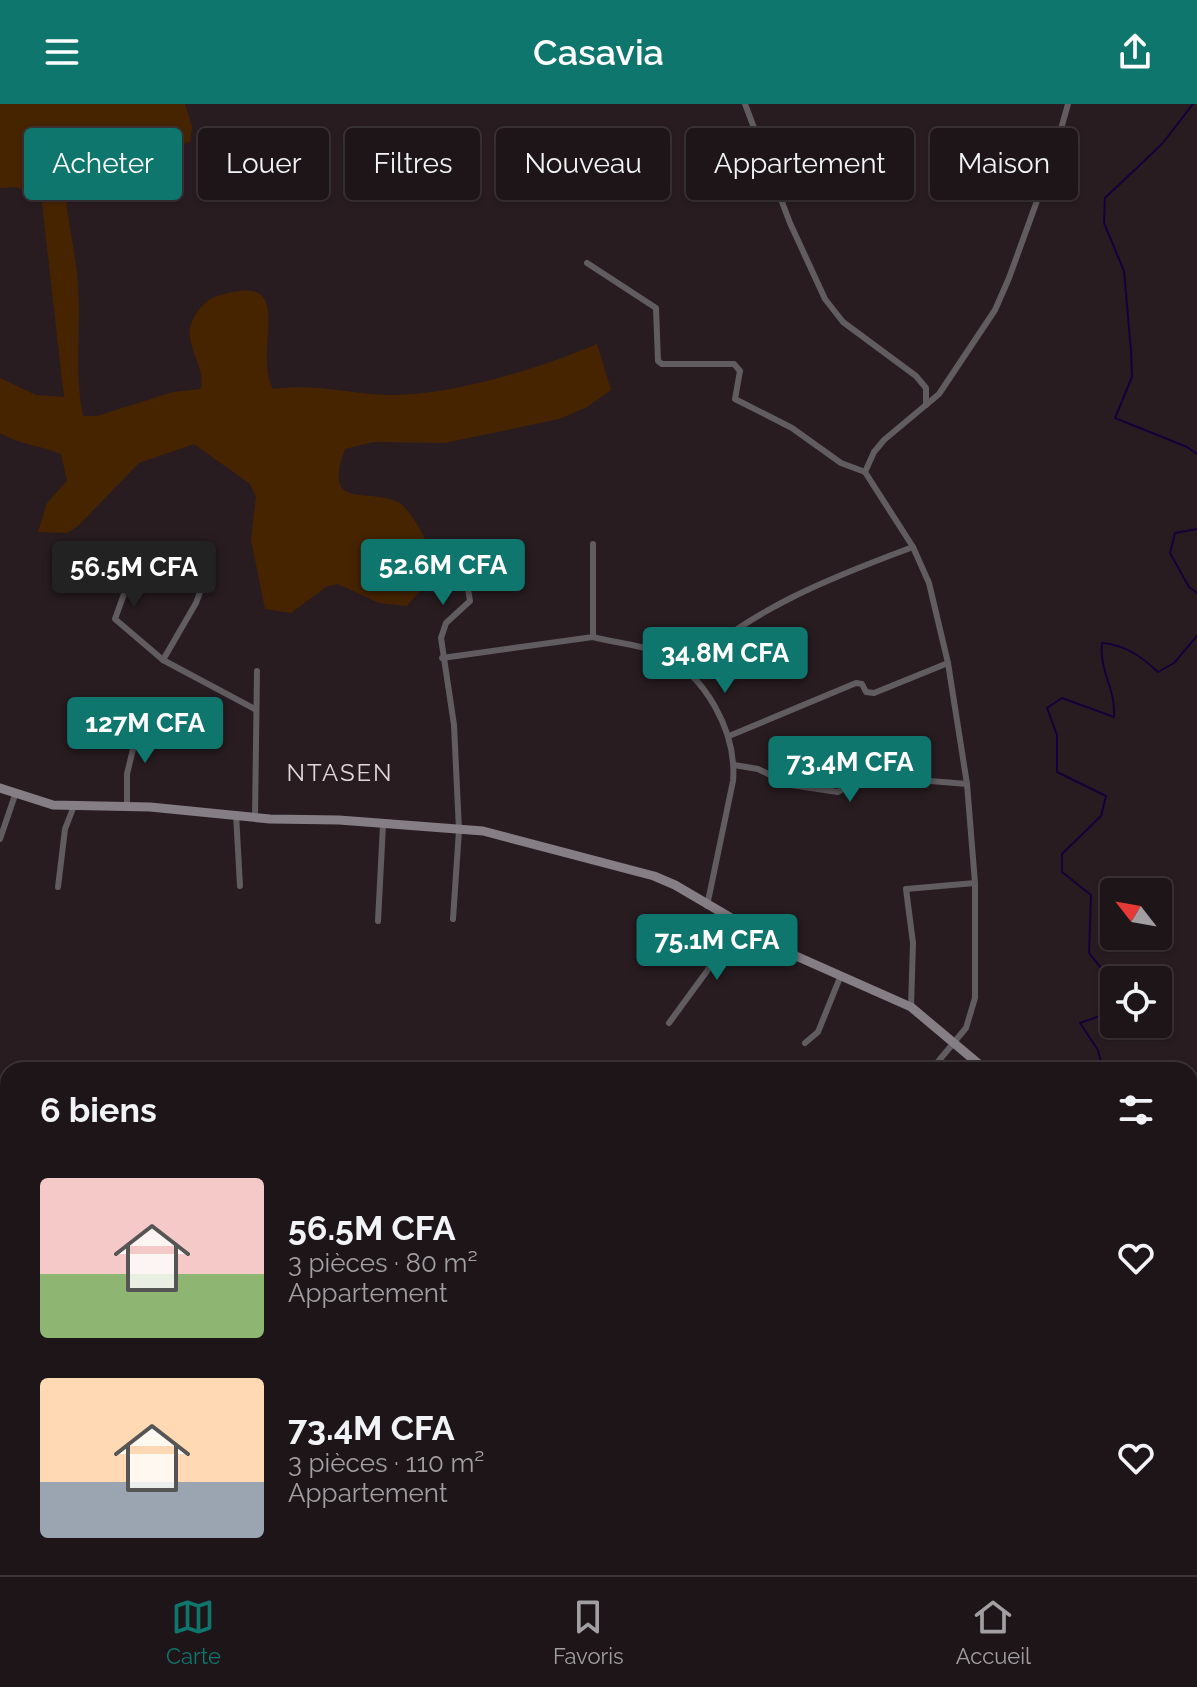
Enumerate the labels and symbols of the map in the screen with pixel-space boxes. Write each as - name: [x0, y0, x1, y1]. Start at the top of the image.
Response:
- pin: 52.6M CFA: [351, 539, 535, 607]
- pin: 56.5M CFA: [42, 541, 226, 609]
- pin: 34.8M CFA: [633, 627, 817, 695]
- pin: 127M CFA: [62, 697, 228, 765]
- pin: 73.4M CFA: [758, 736, 942, 804]
- district label: NTASEN: [286, 758, 394, 787]
- north arrow: [1100, 878, 1172, 950]
- pin: 75.1M CFA: [625, 914, 809, 982]

